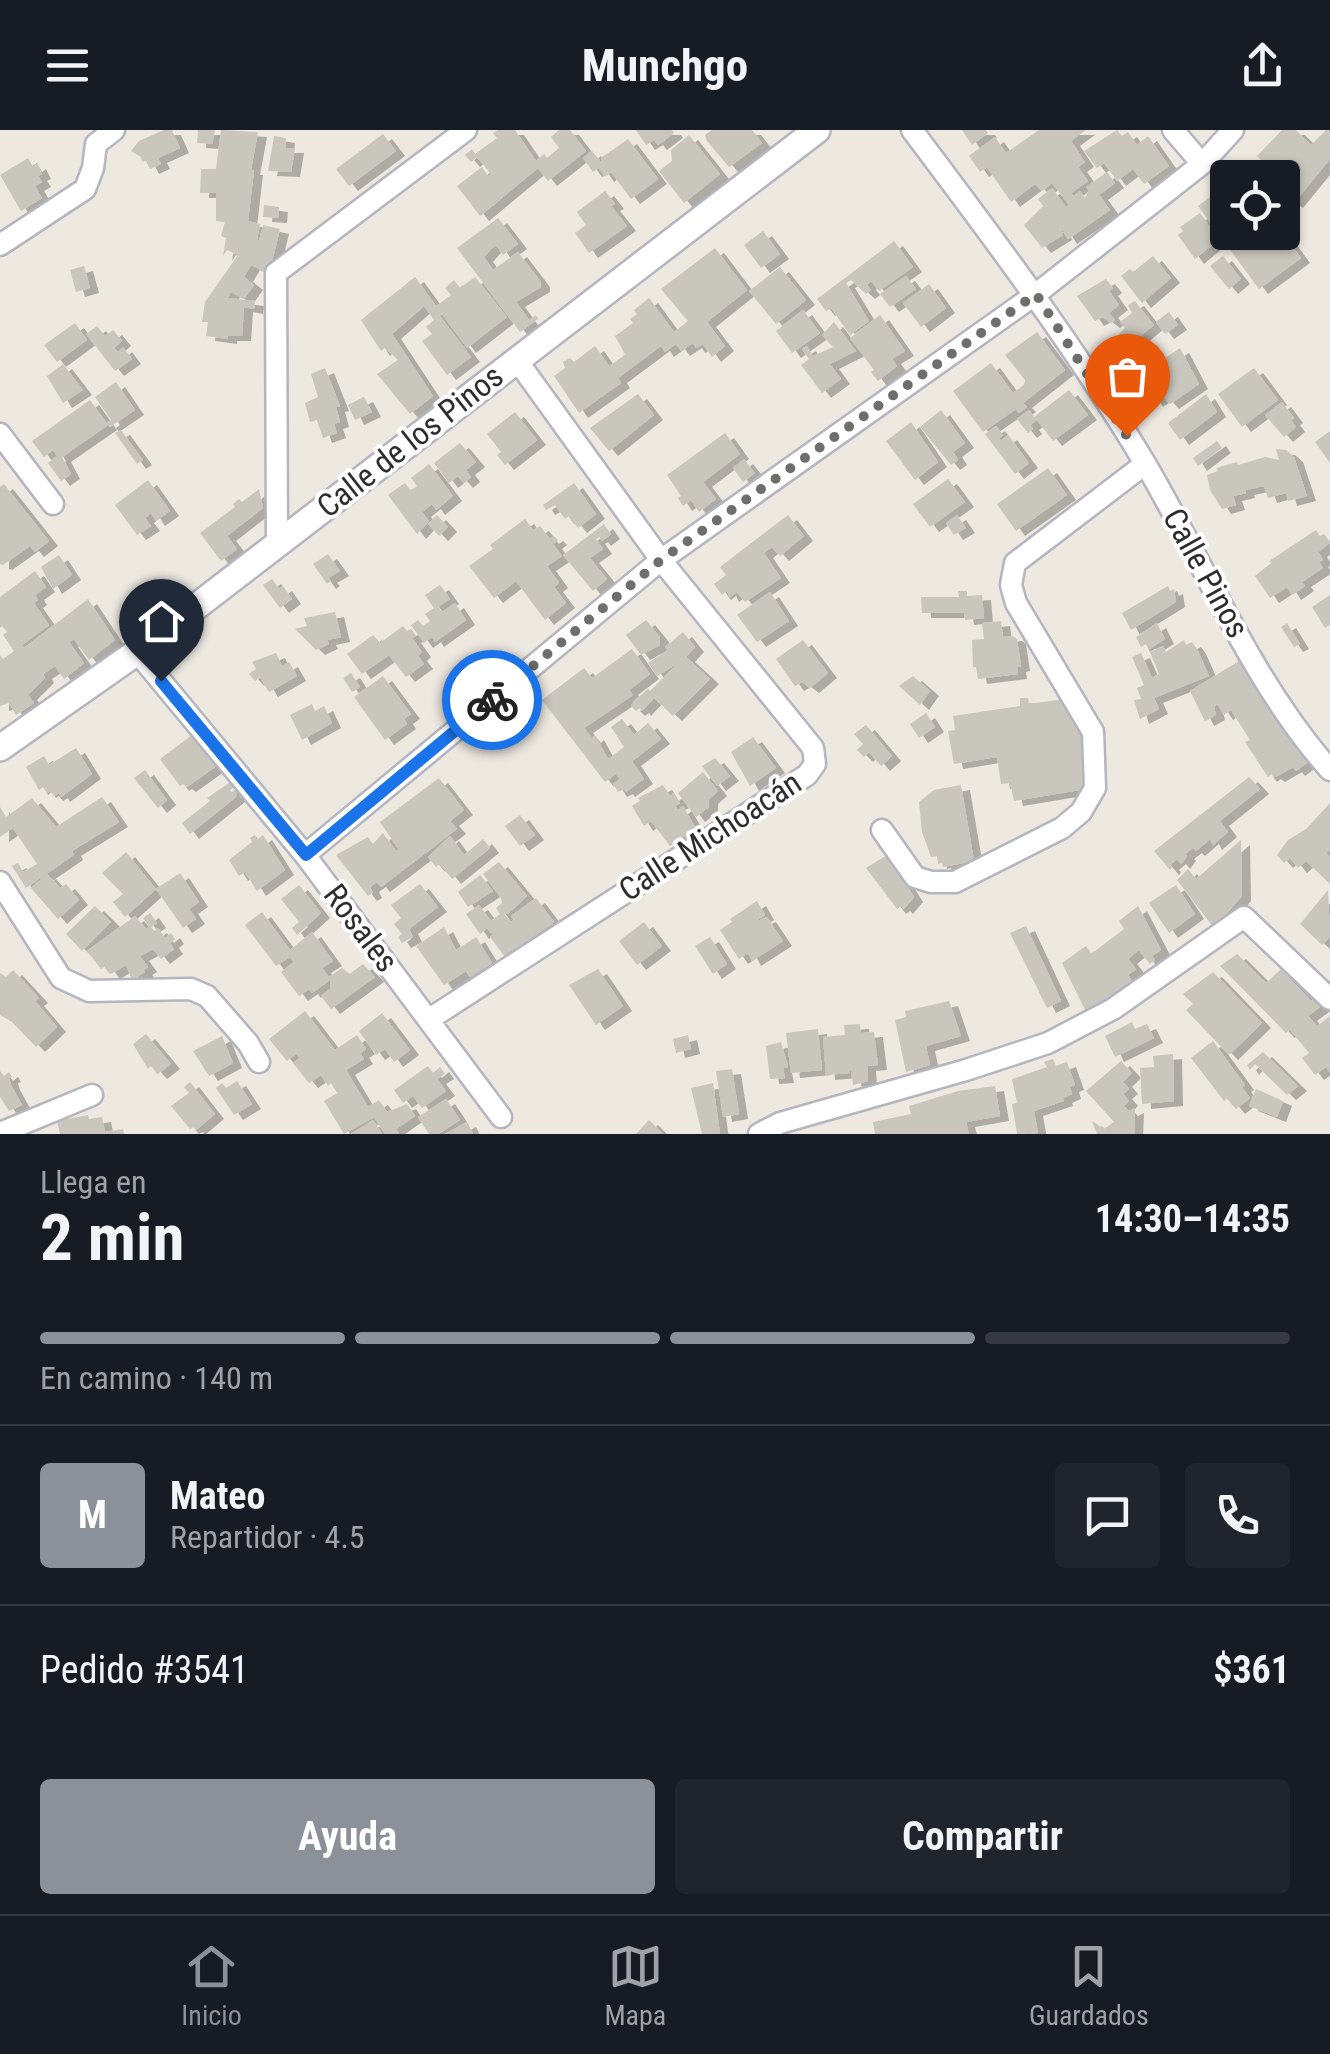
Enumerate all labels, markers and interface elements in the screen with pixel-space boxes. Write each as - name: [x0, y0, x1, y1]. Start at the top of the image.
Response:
- icon: menu: [40, 38, 95, 93]
- icon: share: [1235, 38, 1290, 93]
- text: Munchgo: [582, 39, 748, 92]
- map controls: [1210, 160, 1300, 250]
- button: locate: [1210, 160, 1300, 250]
- pin: [1085, 334, 1170, 437]
- icon: bag: [1100, 349, 1155, 404]
- street label: Calle de los Pinos: [310, 357, 510, 525]
- street label: Calle Pinos: [1155, 502, 1257, 644]
- pin: [119, 579, 204, 682]
- icon: home: [134, 594, 189, 649]
- courier: [442, 650, 542, 750]
- icon: bike: [465, 673, 520, 728]
- street label: Calle Michoacán: [612, 763, 808, 909]
- street label: Rosales: [316, 877, 406, 979]
- text: Llega en: [40, 1163, 147, 1201]
- text: 14:30–14:35: [1095, 1197, 1290, 1241]
- text: 2 min: [40, 1200, 184, 1276]
- text: En camino · 140 m: [40, 1359, 273, 1397]
- button: chat: [1055, 1463, 1160, 1568]
- button: phone: [1185, 1463, 1290, 1568]
- text: Mateo: [170, 1474, 265, 1518]
- text: M: [78, 1493, 107, 1537]
- text: Repartidor · 4.5: [170, 1518, 365, 1556]
- text: Pedido #3541: [40, 1648, 249, 1692]
- text: $361: [1213, 1648, 1290, 1692]
- button: Ayuda: [40, 1779, 655, 1894]
- button: Compartir: [675, 1779, 1290, 1894]
- tab: Inicio: [181, 1939, 242, 2032]
- tab: Mapa: [604, 1939, 666, 2032]
- tab: Guardados: [1029, 1939, 1149, 2032]

